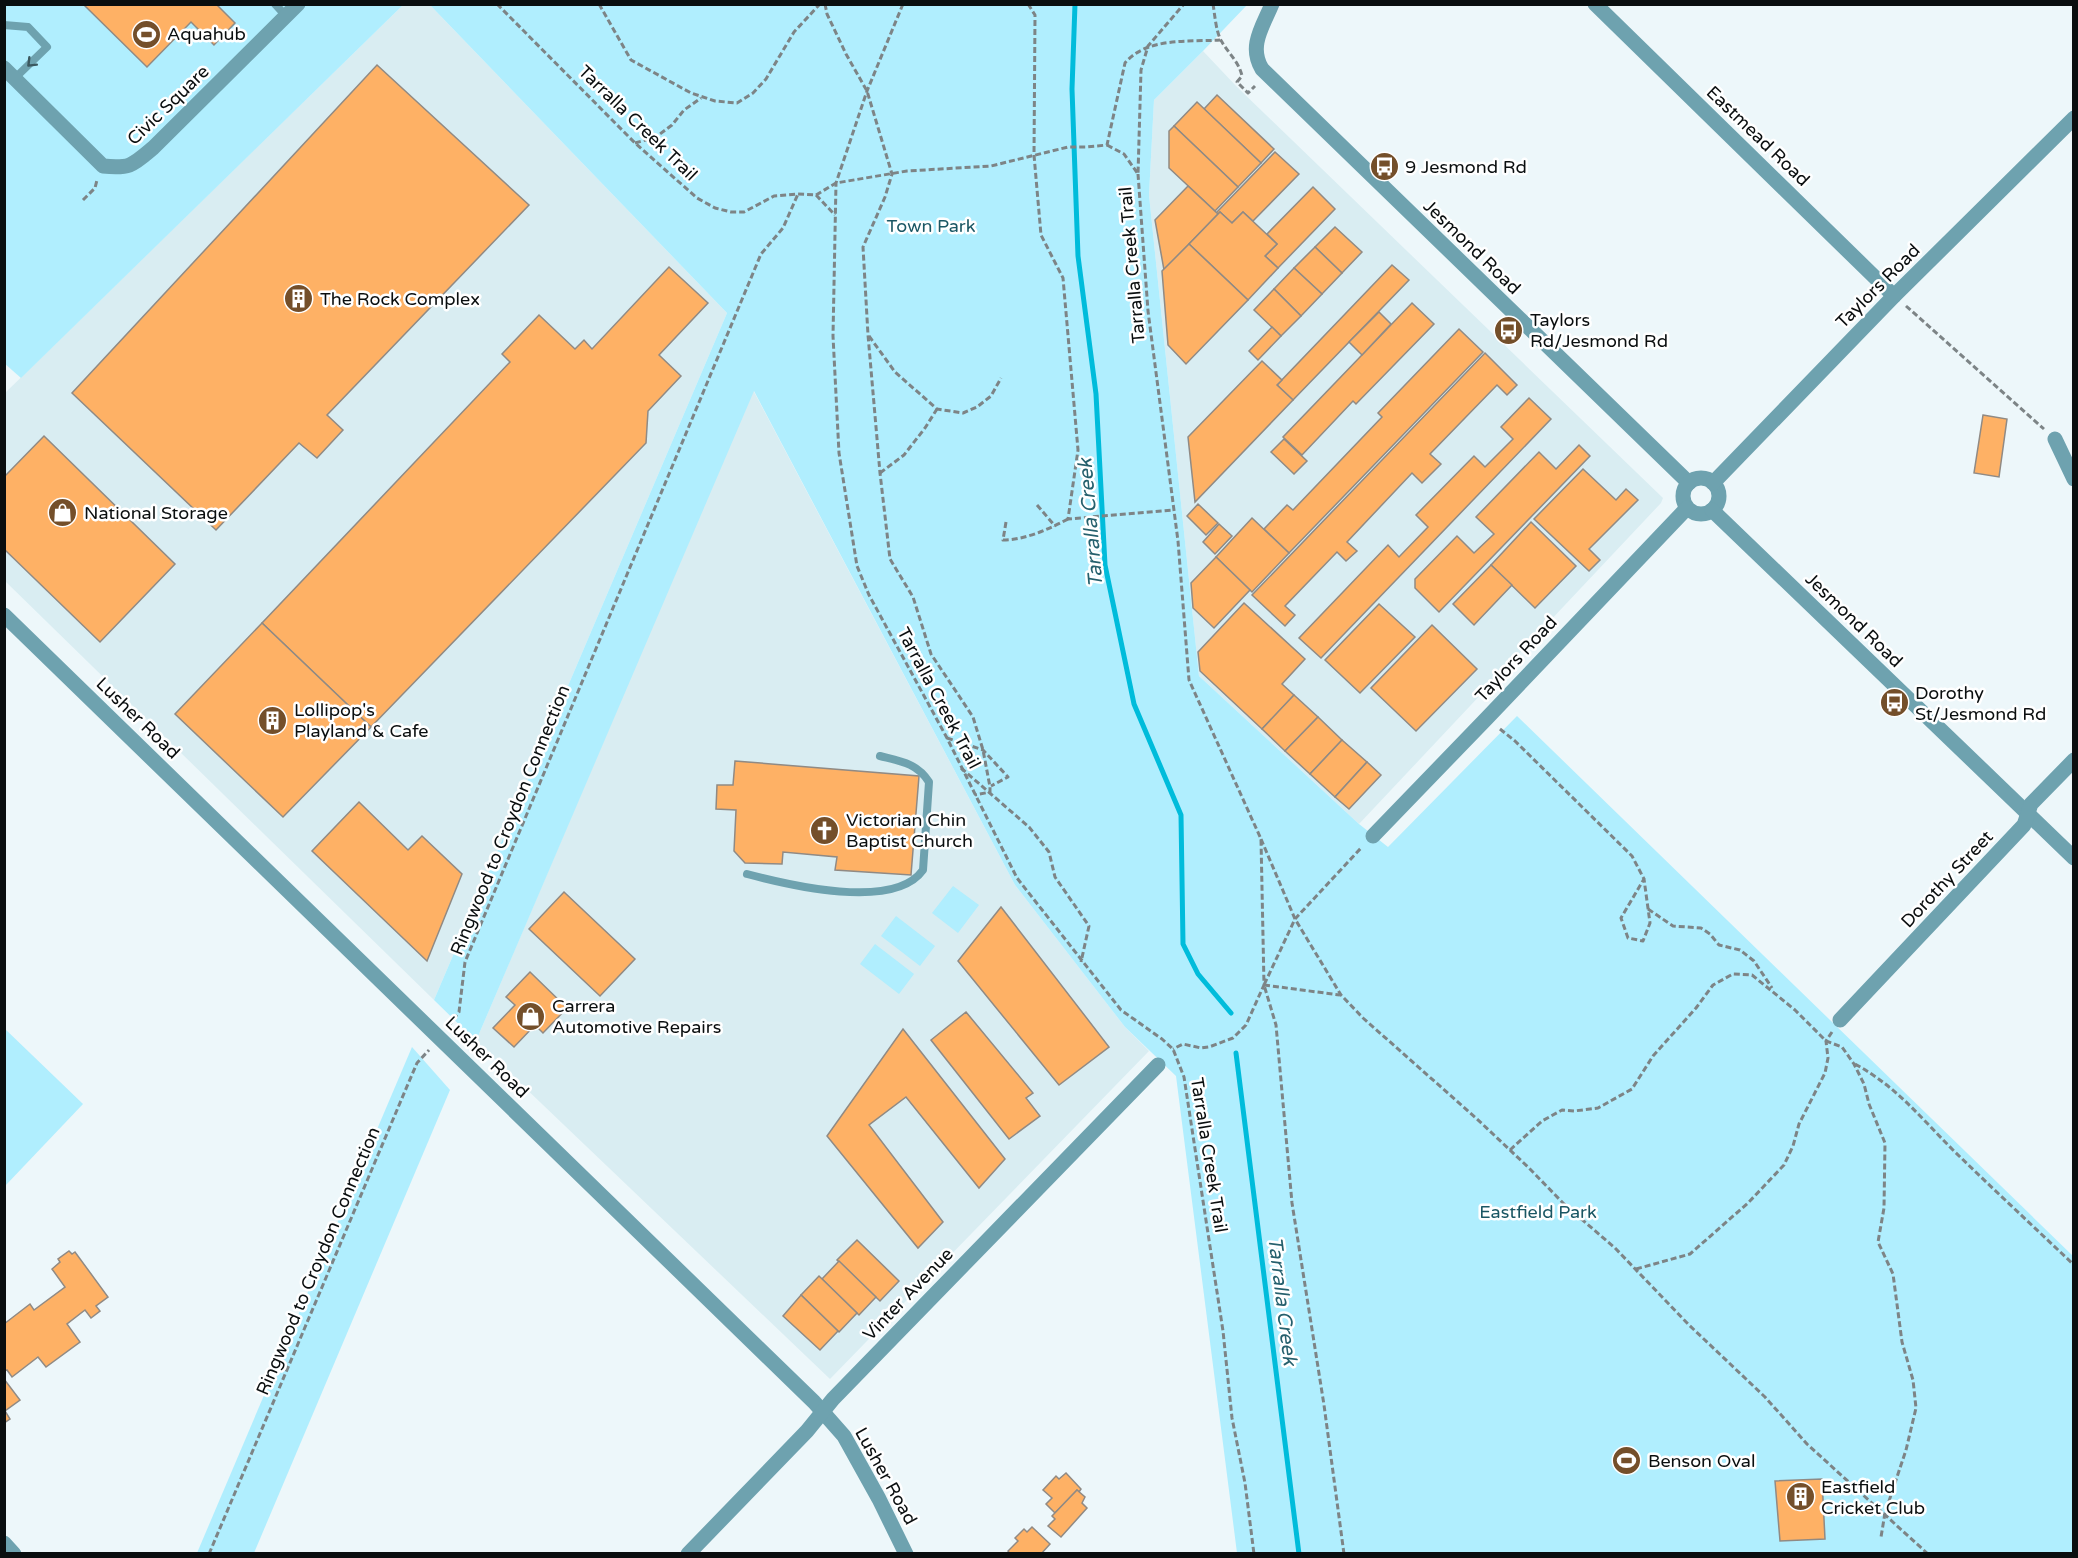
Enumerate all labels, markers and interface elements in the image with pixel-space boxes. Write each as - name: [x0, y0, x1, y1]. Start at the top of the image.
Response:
- sports icon: Aquahub: [130, 18, 162, 50]
- place label: Aquahub: [167, 23, 246, 45]
- one-way arrow: [27, 55, 38, 66]
- street label: Civic Square: [122, 60, 214, 150]
- street label: Tarralla Creek Trail: [574, 61, 702, 185]
- street label: Eastmead Road: [1702, 81, 1814, 191]
- bus stop icon: 9 Jesmond Rd: [1368, 151, 1400, 183]
- place label: 9 Jesmond Rd: [1405, 156, 1527, 178]
- street label: Tarralla Creek Trail: [1114, 186, 1150, 344]
- street label: Jesmond Road: [1419, 195, 1525, 299]
- park label: Town Park: [887, 215, 976, 237]
- street label: Taylors Road: [1831, 239, 1925, 333]
- building icon: The Rock Complex: [283, 283, 315, 315]
- place label: The Rock Complex: [320, 288, 480, 310]
- place label: Taylors Rd/Jesmond Rd: [1530, 309, 1668, 352]
- bus stop icon: Taylors Rd/Jesmond Rd: [1493, 314, 1525, 346]
- water label: Tarralla Creek: [1073, 455, 1109, 588]
- shop icon: National Storage: [47, 497, 79, 529]
- place label: National Storage: [84, 502, 228, 524]
- street label: Jesmond Road: [1801, 568, 1907, 672]
- street label: Taylors Road: [1470, 611, 1562, 707]
- street label: Tarralla Creek Trail: [892, 624, 986, 772]
- street label: Lusher Road: [92, 673, 184, 763]
- street label: Ringwood to Croydon Connection: [446, 682, 574, 958]
- place label: Dorothy St/Jesmond Rd: [1915, 682, 2046, 725]
- bus stop icon: Dorothy St/Jesmond Rd: [1878, 687, 1910, 719]
- place label: Lollipop's Playland & Cafe: [294, 699, 428, 742]
- building icon: Lollipop's Playland & Cafe: [257, 704, 289, 736]
- place label: Victorian Chin Baptist Church: [846, 809, 973, 852]
- church icon: Victorian Chin Baptist Church: [809, 814, 841, 846]
- street label: Dorothy Street: [1896, 826, 1998, 932]
- place label: Carrera Automotive Repairs: [552, 995, 721, 1038]
- shop icon: Carrera Automotive Repairs: [515, 1000, 547, 1032]
- street label: Lusher Road: [441, 1012, 533, 1102]
- street label: Tarralla Creek Trail: [1186, 1076, 1232, 1234]
- street label: Ringwood to Croydon Connection: [251, 1123, 385, 1399]
- park label: Eastfield Park: [1479, 1201, 1597, 1223]
- water label: Tarralla Creek: [1262, 1235, 1302, 1369]
- street label: Vinter Avenue: [858, 1243, 958, 1345]
- street label: Lusher Road: [850, 1423, 922, 1529]
- sports icon: Benson Oval: [1611, 1445, 1643, 1477]
- place label: Benson Oval: [1648, 1450, 1755, 1472]
- place label: Eastfield Cricket Club: [1821, 1476, 1925, 1519]
- building icon: Eastfield Cricket Club: [1784, 1481, 1816, 1513]

